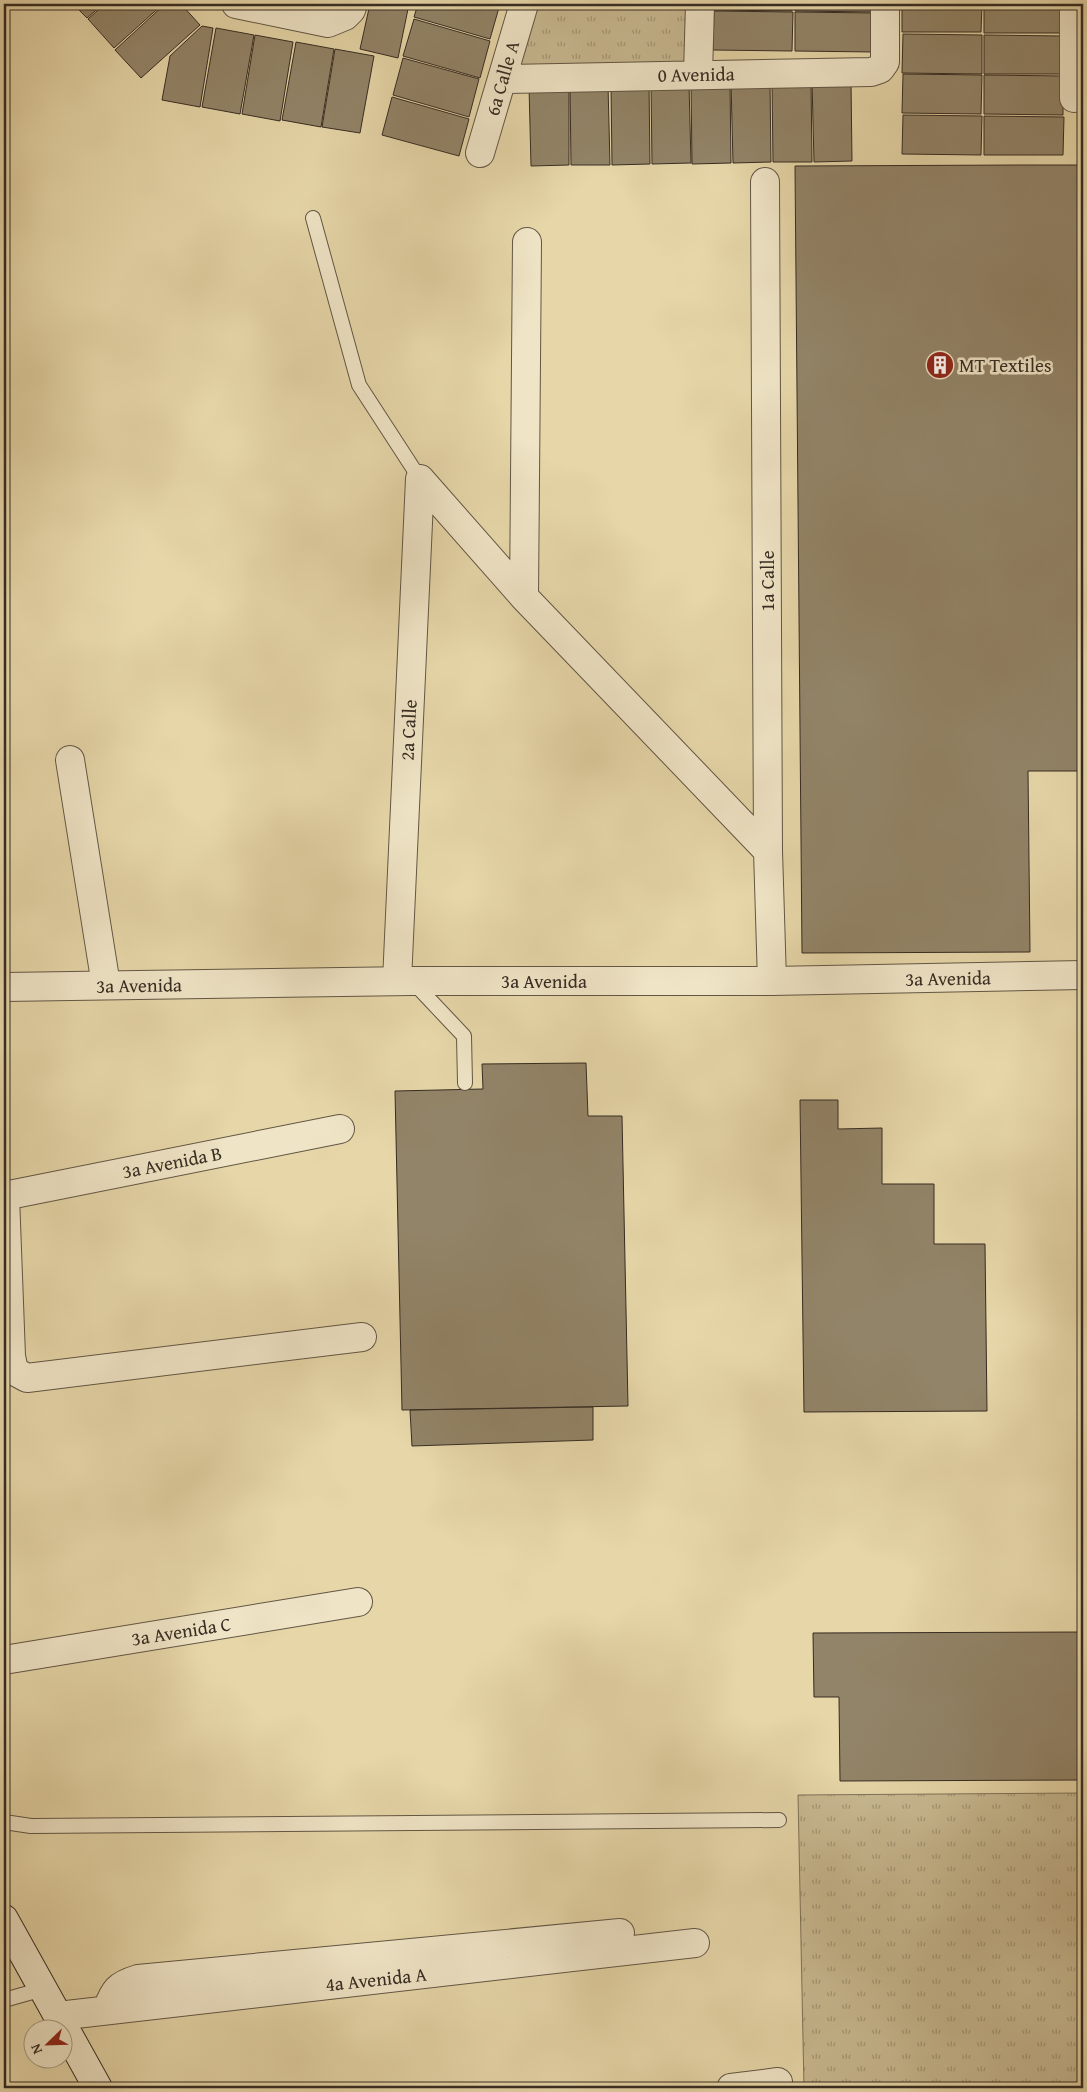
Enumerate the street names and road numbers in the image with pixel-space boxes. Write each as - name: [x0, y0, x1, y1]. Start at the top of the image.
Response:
- street label: 6a Calle A: [478, 37, 526, 119]
- street label: 0 Avenida: [657, 59, 735, 89]
- street label: 1a Calle: [753, 550, 781, 612]
- street label: 2a Calle: [392, 699, 424, 761]
- street label: 3a Avenida: [905, 963, 991, 993]
- street label: 3a Avenida: [501, 967, 587, 995]
- street label: 3a Avenida: [96, 970, 182, 1000]
- street label: 3a Avenida B: [120, 1139, 224, 1185]
- street label: 3a Avenida C: [129, 1609, 233, 1653]
- street label: 4a Avenida A: [324, 1960, 428, 1998]

